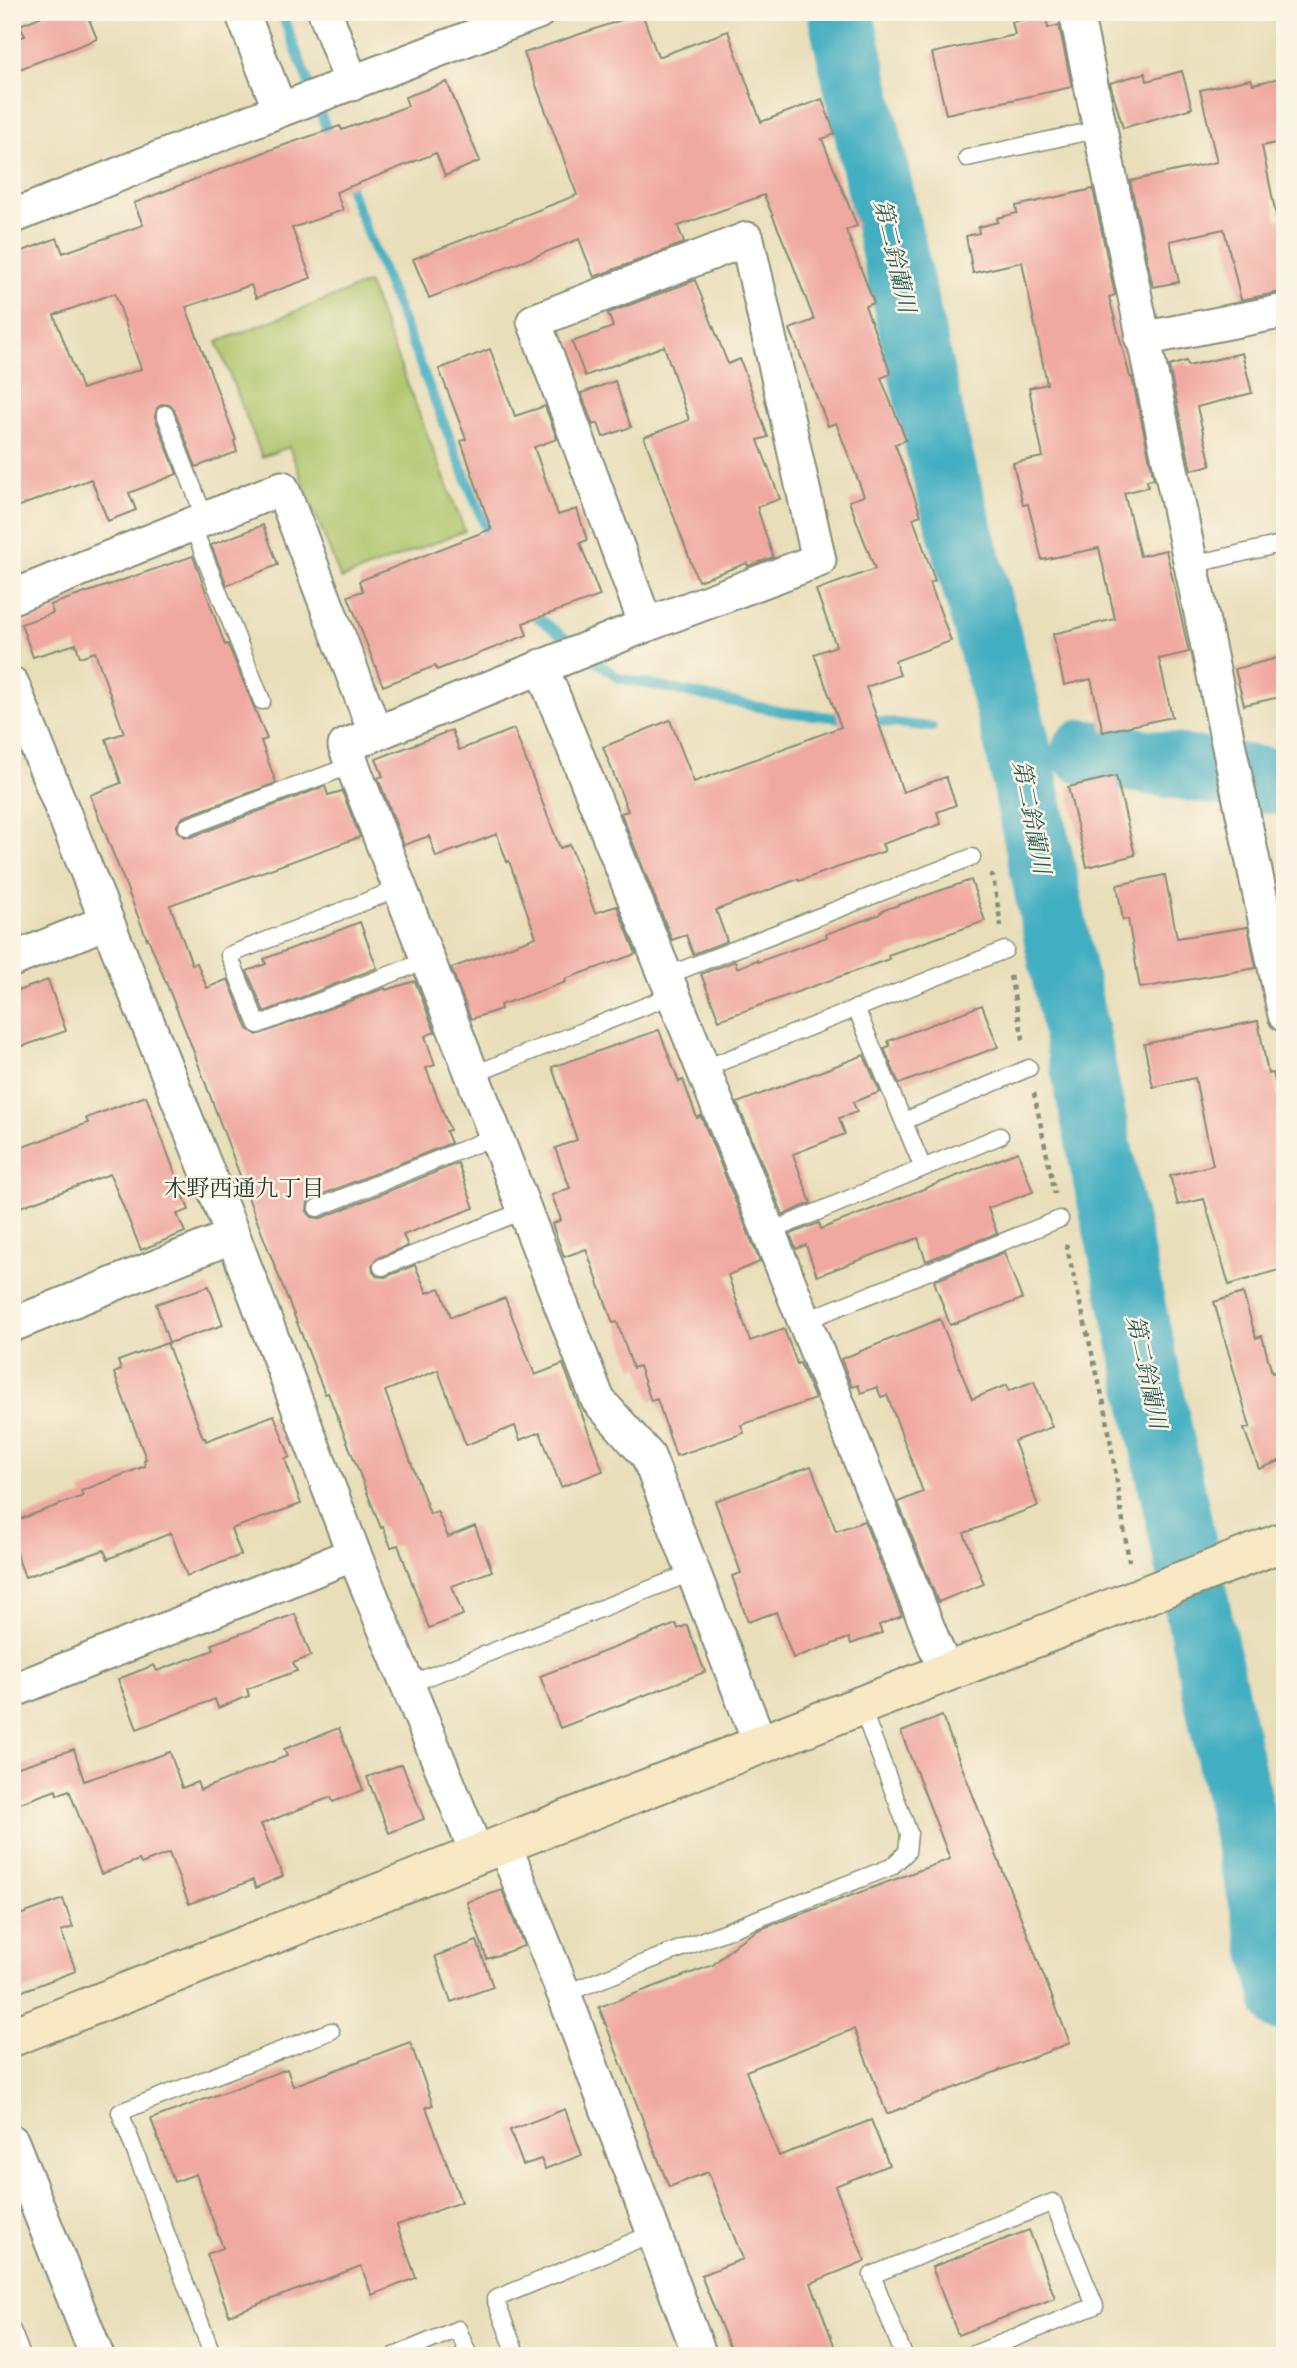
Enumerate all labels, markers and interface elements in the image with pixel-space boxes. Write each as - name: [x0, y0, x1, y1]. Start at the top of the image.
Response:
- water label: 第二鈴蘭川: [869, 197, 920, 318]
- water label: 第二鈴蘭川: [1008, 758, 1055, 879]
- district label: 木野西通九丁目: [164, 1176, 325, 1201]
- water label: 第二鈴蘭川: [1122, 1313, 1171, 1434]

